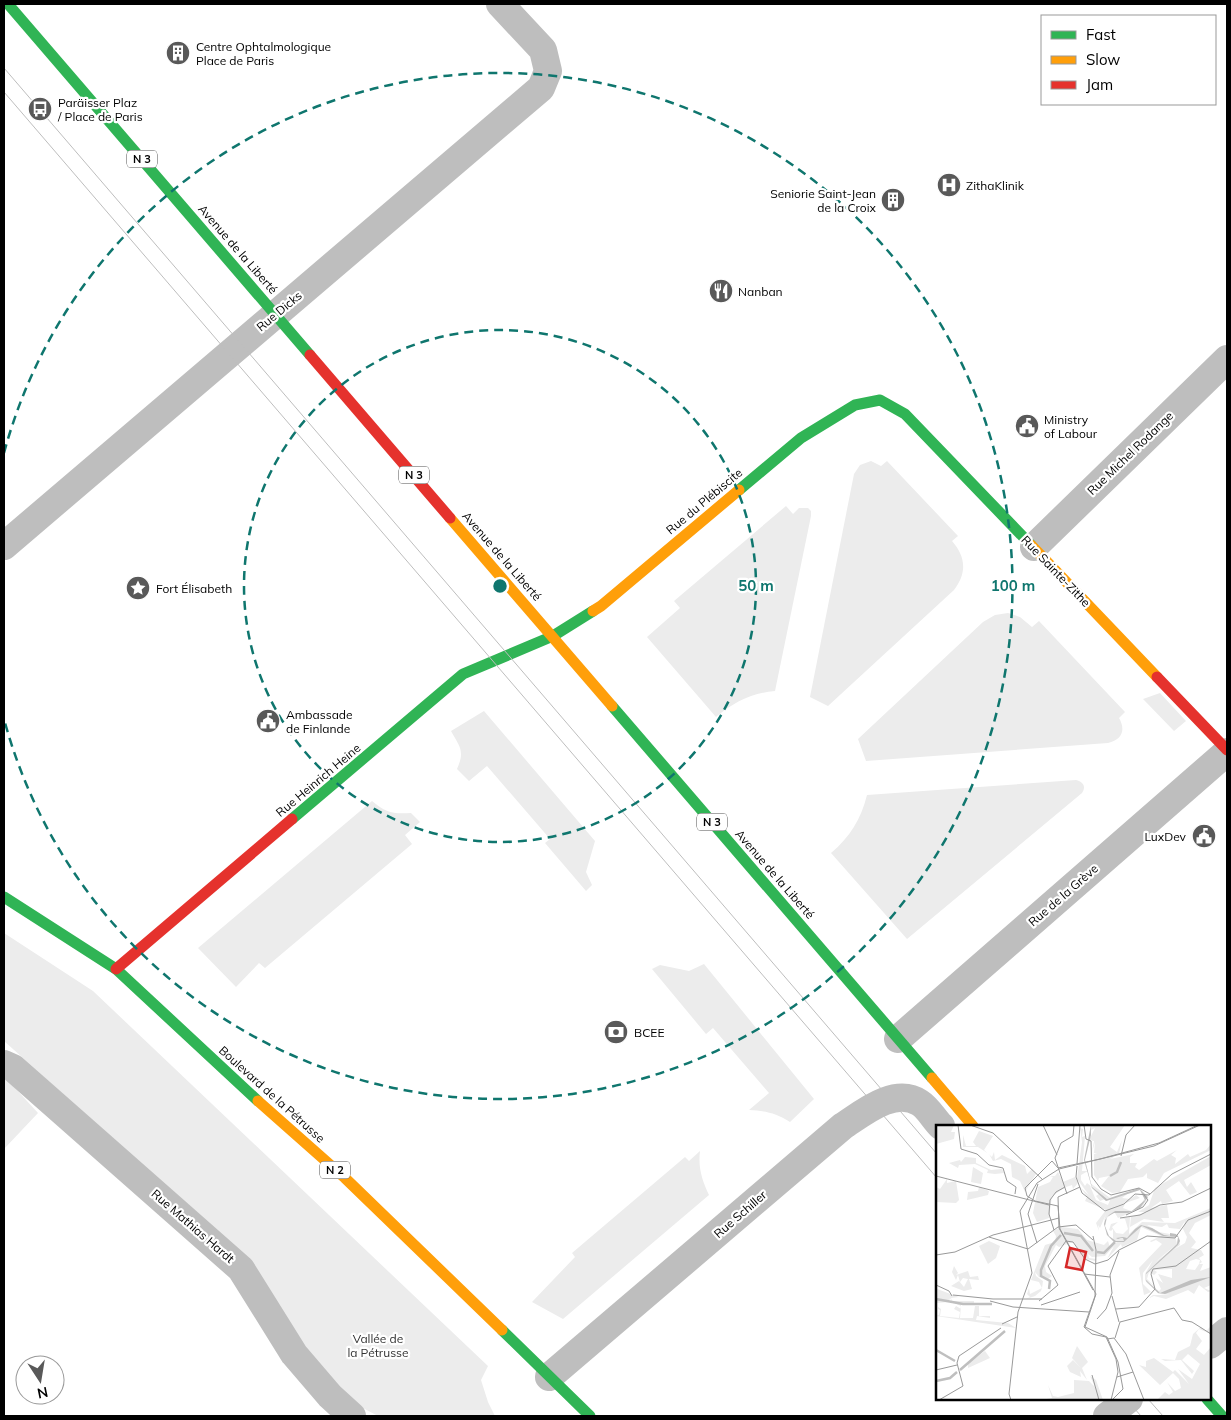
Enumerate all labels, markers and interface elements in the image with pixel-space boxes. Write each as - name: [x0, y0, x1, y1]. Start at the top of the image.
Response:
- legend: [1041, 15, 1216, 105]
- text: Fast: [1086, 25, 1116, 44]
- place label: Centre Ophtalmologique Place de Paris: [196, 39, 331, 68]
- building icon: Centre Ophtalmologique Place de Paris: [165, 40, 191, 66]
- text: Slow: [1086, 50, 1120, 69]
- text: Jam: [1086, 75, 1113, 94]
- place label: Paräisser Plaz / Place de Paris: [57, 95, 143, 124]
- bus stop icon: Paräisser Plaz / Place de Paris: [27, 96, 53, 122]
- road number: N 3: [127, 150, 157, 168]
- hospital icon: ZithaKlinik: [936, 172, 962, 198]
- place label: ZithaKlinik: [966, 178, 1025, 193]
- place label: Seniorie Saint-Jean de la Croix: [770, 186, 877, 215]
- building icon: Seniorie Saint-Jean de la Croix: [880, 187, 906, 213]
- street label: Avenue de la Liberté: [195, 201, 281, 297]
- restaurant icon: Nanban: [708, 278, 734, 304]
- place label: Nanban: [738, 284, 783, 299]
- street label: Rue Dicks: [253, 288, 305, 334]
- street label: Rue Michel Rodange: [1084, 408, 1176, 498]
- place label: Ministry of Labour: [1044, 412, 1098, 441]
- public building icon: Ministry of Labour: [1014, 413, 1040, 439]
- street label: Rue du Plébiscite: [663, 465, 745, 537]
- road number: N 3: [399, 466, 429, 484]
- street label: Avenue de la Liberté: [459, 508, 545, 604]
- street label: Rue Sainte-Zithe: [1018, 532, 1094, 610]
- place icon: Fort Élisabeth: [125, 575, 151, 601]
- text: 50 m: [738, 576, 774, 595]
- text: 100 m: [991, 576, 1035, 595]
- centre of rings: [491, 577, 509, 595]
- place label: Fort Élisabeth: [156, 581, 232, 596]
- place label: Ambassade de Finlande: [286, 707, 353, 736]
- public building icon: Ambassade de Finlande: [255, 708, 281, 734]
- street label: Rue Heinrich Heine: [273, 740, 363, 820]
- road number: N 3: [697, 814, 727, 830]
- public building icon: LuxDev: [1191, 823, 1217, 849]
- street label: Avenue de la Liberté: [732, 826, 818, 922]
- place label: LuxDev: [1144, 829, 1187, 844]
- street label: Rue de la Grève: [1025, 861, 1101, 929]
- bank icon: BCEE: [603, 1019, 629, 1045]
- place label: BCEE: [634, 1025, 664, 1040]
- street label: Boulevard de la Pétrusse: [216, 1042, 328, 1146]
- inset map: [936, 1125, 1211, 1400]
- road number: N 2: [320, 1162, 350, 1178]
- street label: Rue Mathias Hardt: [149, 1186, 237, 1266]
- street label: Rue Schiller: [711, 1187, 770, 1241]
- park label: Vallée de la Pétrusse: [347, 1331, 409, 1360]
- north arrow: [15, 1355, 65, 1405]
- text: N: [36, 1383, 50, 1403]

